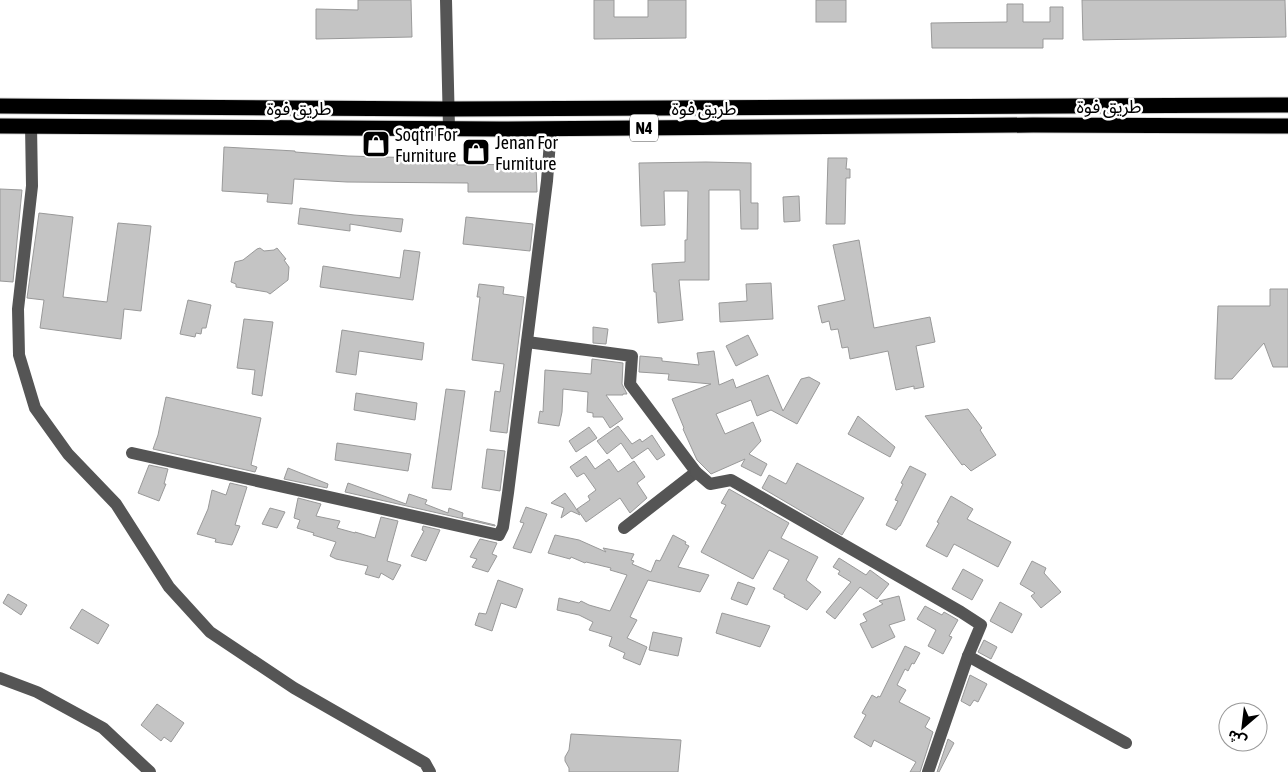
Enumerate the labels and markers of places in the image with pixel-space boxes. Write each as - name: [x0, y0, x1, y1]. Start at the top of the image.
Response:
- place label: Soqtri For Furniture: [395, 124, 458, 166]
- shop icon: Soqtri For Furniture: [361, 129, 391, 159]
- place label: Jenan For Furniture: [495, 132, 559, 174]
- shop icon: Jenan For Furniture: [461, 137, 491, 167]

